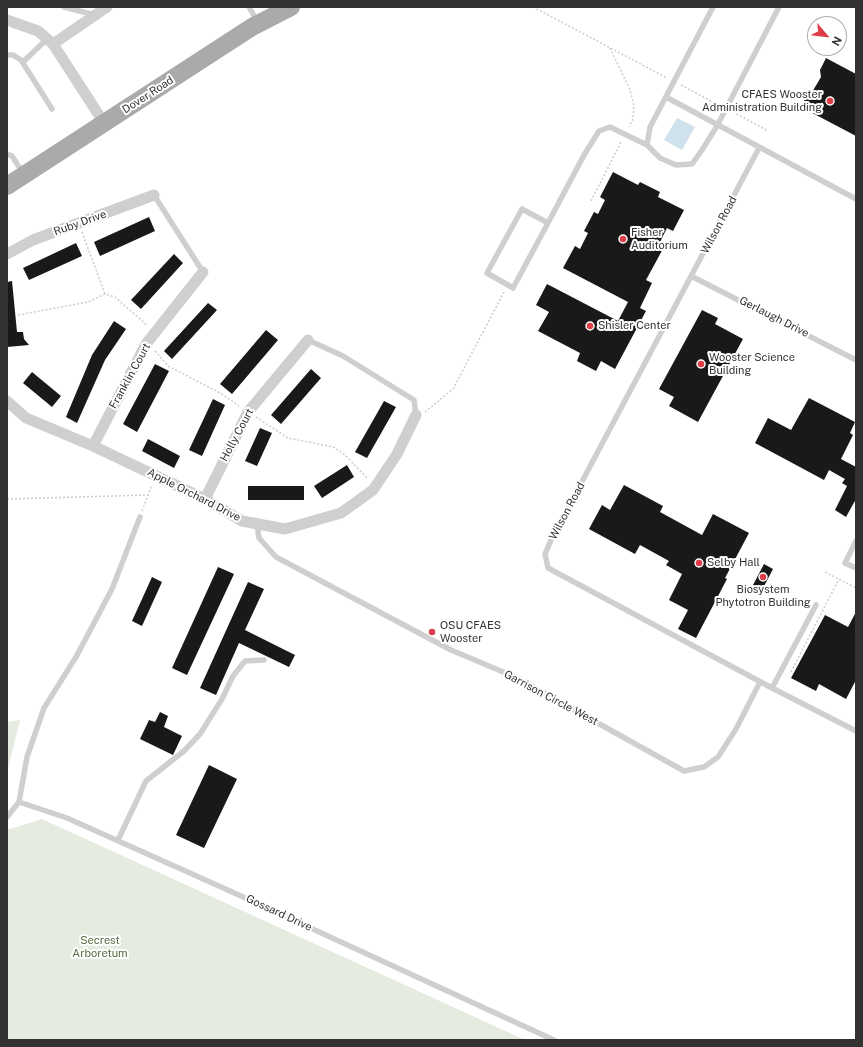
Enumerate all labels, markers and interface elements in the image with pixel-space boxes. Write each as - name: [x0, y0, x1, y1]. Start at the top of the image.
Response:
- north arrow: [807, 16, 847, 56]
- text: N: [829, 35, 844, 48]
- street label: Dover Road: [120, 74, 176, 116]
- place label: CFAES Wooster Administration Building: [702, 88, 822, 114]
- marker: CFAES Wooster Administration Building: [825, 96, 835, 106]
- street label: Wilson Road: [698, 194, 740, 256]
- street label: Ruby Drive: [52, 207, 108, 239]
- place label: Fisher Auditorium: [631, 226, 688, 252]
- marker: Fisher Auditorium: [618, 234, 628, 244]
- street label: Gerlaugh Drive: [737, 294, 811, 340]
- place label: Shisler Center: [598, 319, 671, 333]
- marker: Shisler Center: [585, 321, 595, 331]
- street label: Franklin Court: [107, 341, 153, 411]
- place label: Wooster Science Building: [709, 351, 795, 377]
- marker: Wooster Science Building: [696, 359, 706, 369]
- street label: Holly Court: [218, 406, 256, 464]
- street label: Apple Orchard Drive: [145, 466, 243, 524]
- street label: Wilson Road: [546, 480, 588, 542]
- place label: Selby Hall: [707, 556, 760, 570]
- marker: Selby Hall: [694, 558, 704, 568]
- marker: Biosystem Phytotron Building: [758, 572, 768, 582]
- place label: Biosystem Phytotron Building: [715, 583, 811, 609]
- place label: OSU CFAES Wooster: [440, 619, 501, 645]
- marker: OSU CFAES Wooster: [427, 627, 437, 637]
- street label: Garrison Circle West: [502, 668, 600, 728]
- street label: Gossard Drive: [244, 892, 314, 934]
- park label: Secrest Arboretum: [72, 934, 128, 960]

